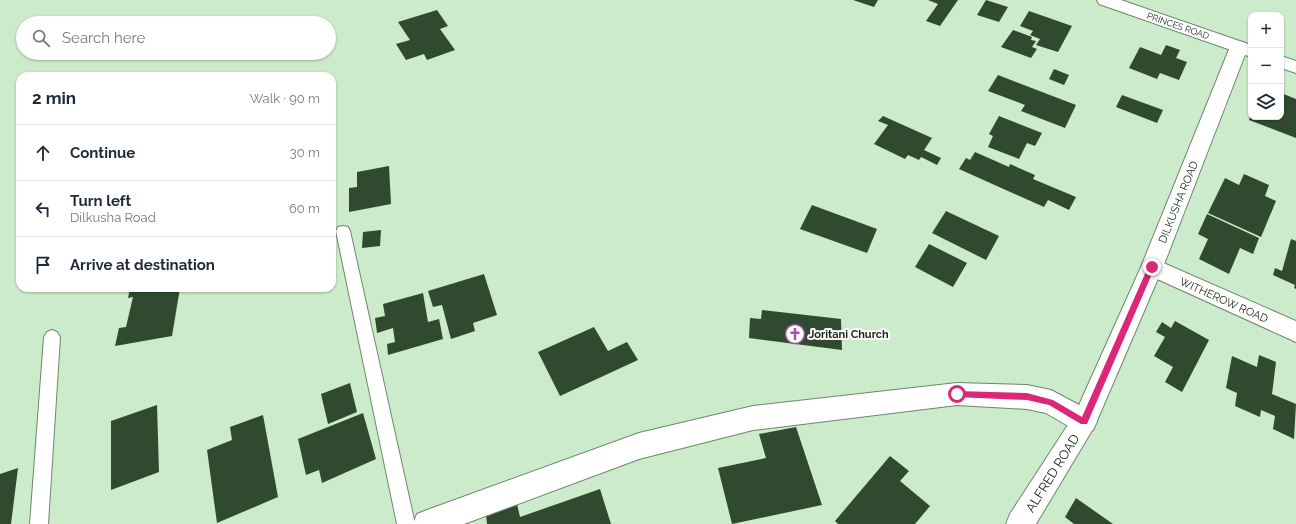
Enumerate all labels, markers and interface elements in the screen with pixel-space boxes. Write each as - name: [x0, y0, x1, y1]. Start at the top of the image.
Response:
- street label: PRINCES ROAD: [1146, 11, 1211, 41]
- map controls: [1248, 12, 1284, 120]
- button: +: [1248, 12, 1284, 48]
- search box: [16, 16, 336, 60]
- icon: search: [30, 27, 52, 49]
- text: Search here: [62, 29, 145, 47]
- button: −: [1248, 48, 1284, 84]
- button: layers: [1248, 84, 1284, 120]
- text: 2 min: [32, 88, 76, 108]
- text: Walk · 90 m: [250, 91, 320, 106]
- icon: ahead: [32, 142, 54, 164]
- text: Continue: [70, 144, 135, 162]
- text: 30 m: [290, 145, 320, 160]
- street label: DILKUSHA ROAD: [1156, 159, 1201, 245]
- text: Turn left: [70, 192, 131, 210]
- icon: left: [32, 198, 54, 220]
- text: 60 m: [289, 201, 320, 216]
- text: Dilkusha Road: [70, 210, 156, 225]
- icon: arrive: [32, 254, 54, 276]
- text: Arrive at destination: [70, 256, 215, 274]
- route end: [1143, 258, 1161, 276]
- street label: WITHEROW ROAD: [1178, 275, 1270, 326]
- church icon: Joritani Church: [784, 323, 806, 345]
- place label: Joritani Church: [809, 328, 889, 341]
- route start: [948, 385, 966, 403]
- street label: ALFRED ROAD: [1022, 432, 1082, 515]

